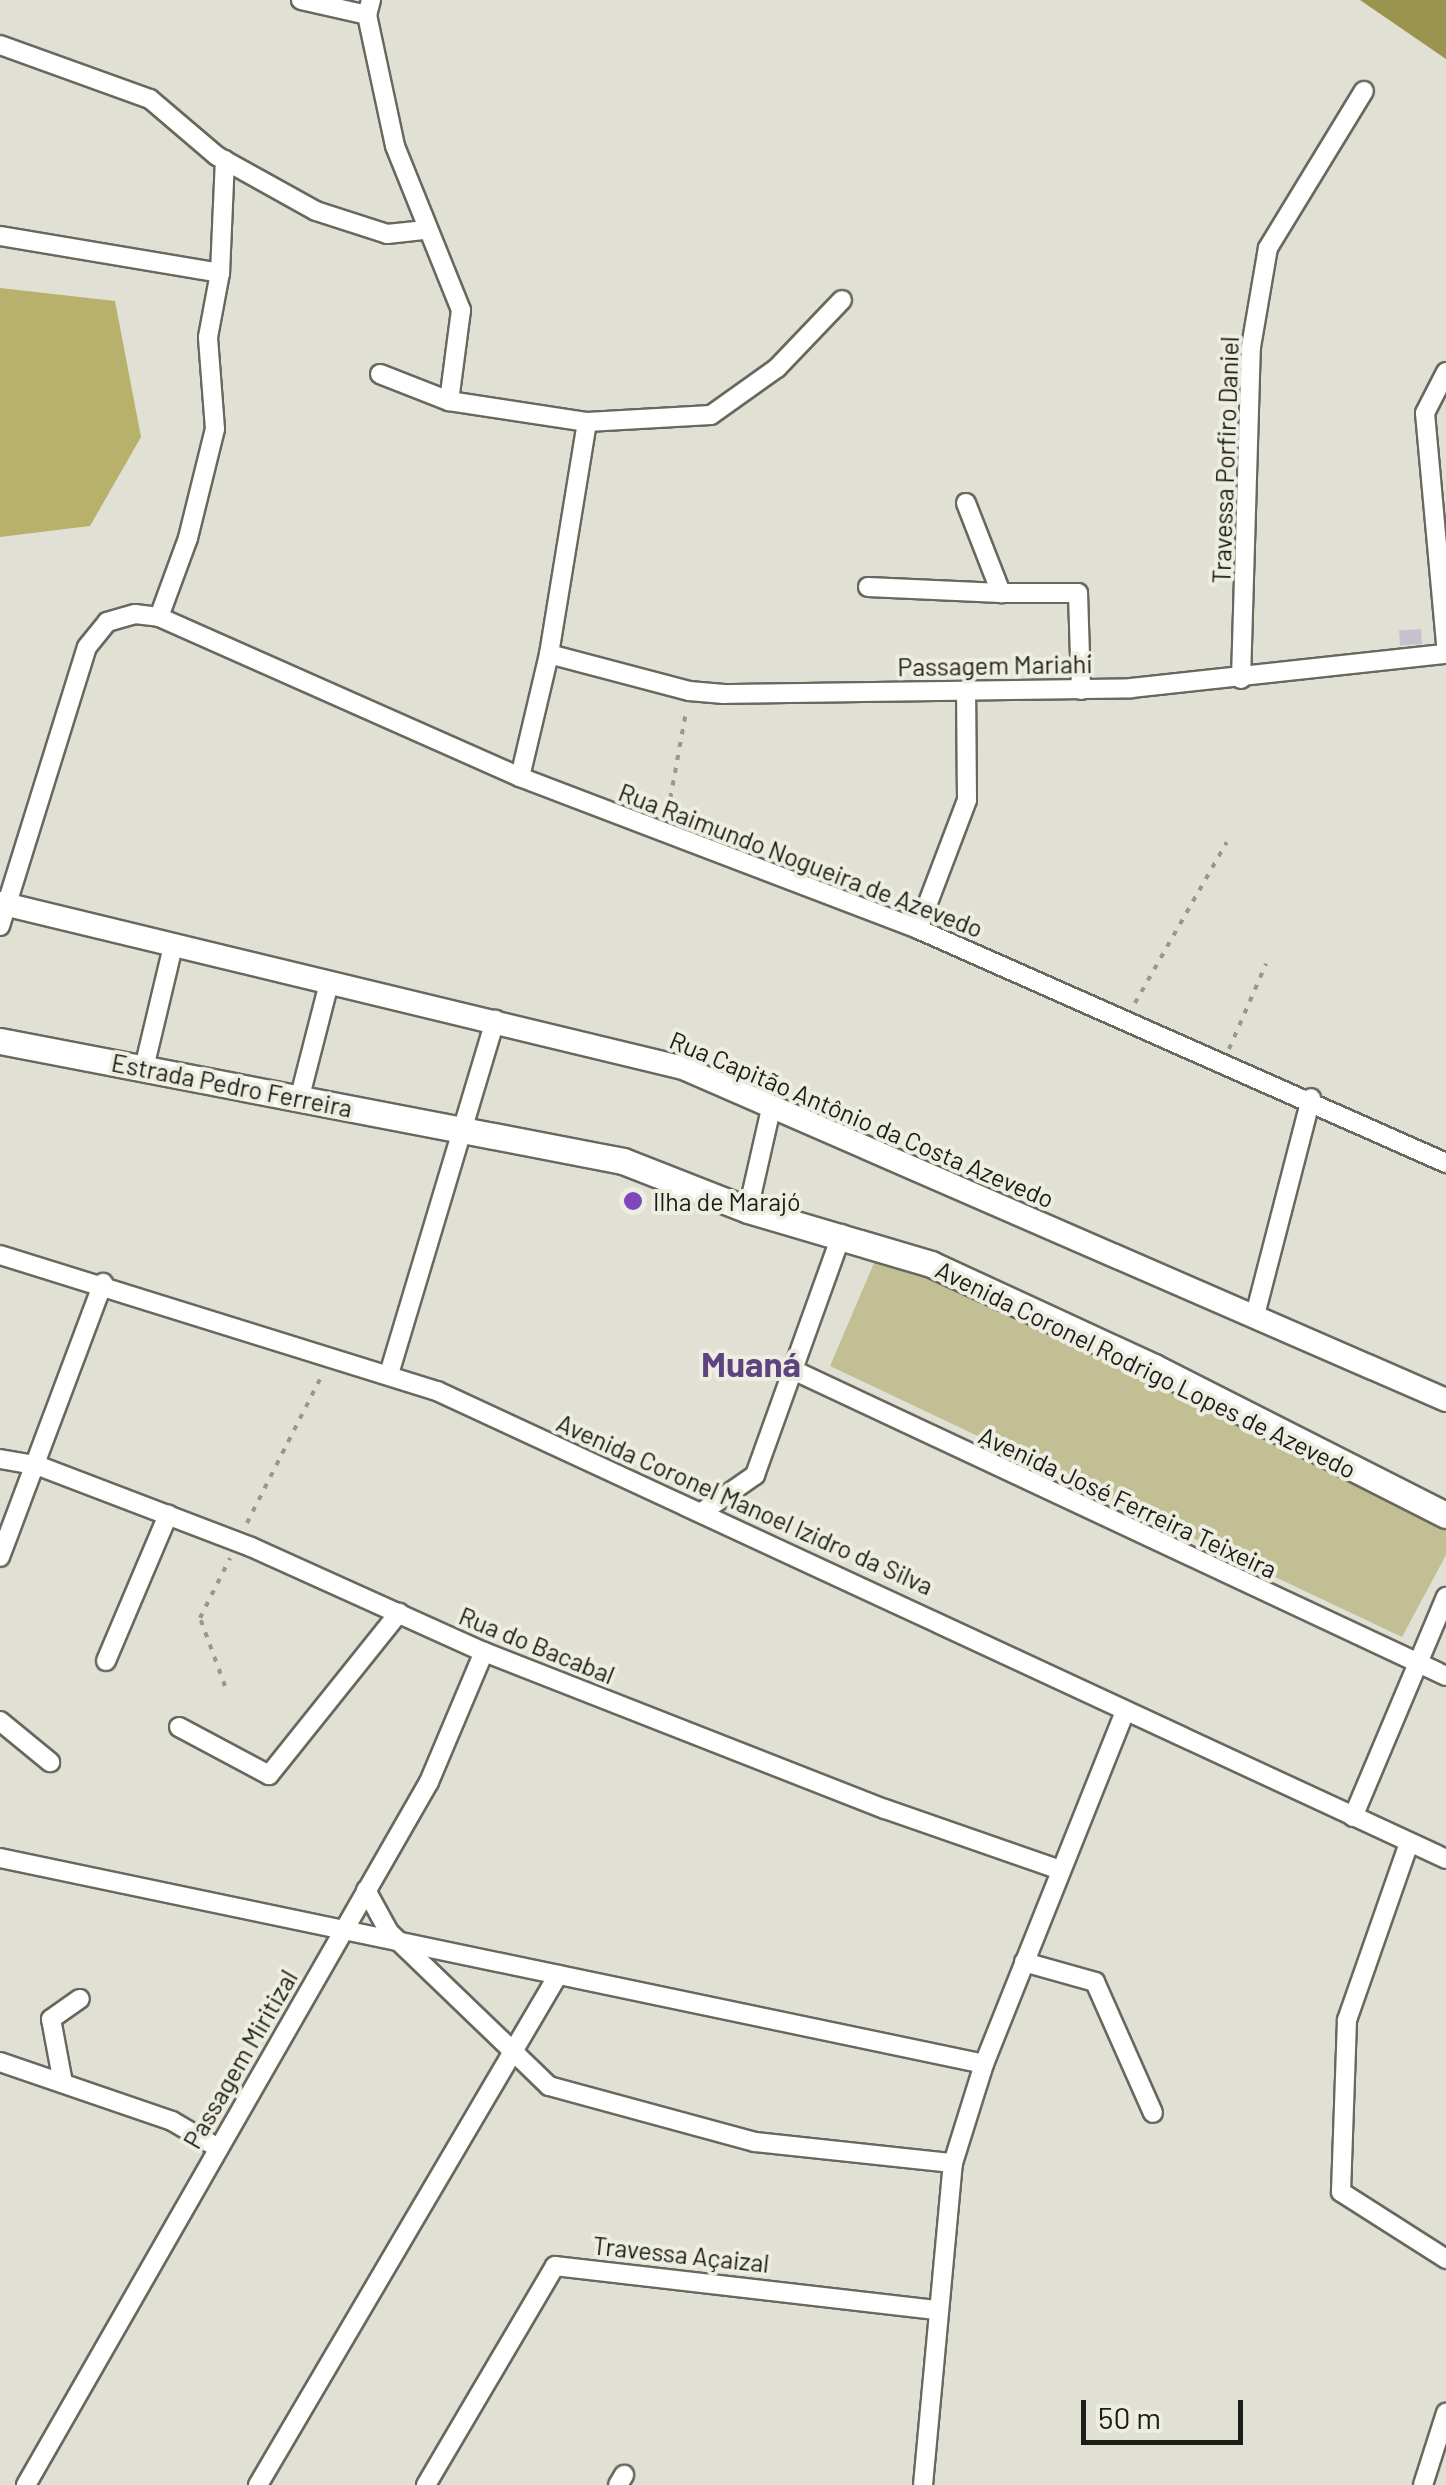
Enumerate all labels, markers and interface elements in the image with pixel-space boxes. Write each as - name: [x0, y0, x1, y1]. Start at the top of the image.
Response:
- street label: Travessa Porfiro Daniel: [1206, 336, 1244, 584]
- street label: Passagem Mariahi: [897, 648, 1093, 682]
- street label: Rua Raimundo Nogueira de Azevedo: [615, 777, 987, 943]
- street label: Rua Capitão Antônio da Costa Azevedo: [665, 1024, 1059, 1214]
- street label: Estrada Pedro Ferreira: [109, 1047, 355, 1123]
- place label: Ilha de Marajó: [653, 1186, 800, 1216]
- marker: Ilha de Marajó: [622, 1190, 644, 1212]
- street label: Avenida Coronel Rodrigo Lopes de Azevedo: [931, 1254, 1361, 1484]
- district label: Muaná: [701, 1342, 801, 1384]
- street label: Avenida Coronel Manoel Izidro da Silva: [552, 1407, 938, 1601]
- street label: Avenida José Ferreira Teixeira: [974, 1420, 1282, 1584]
- street label: Rua do Bacabal: [455, 1600, 619, 1690]
- street label: Passagem Miritizal: [177, 1964, 303, 2154]
- street label: Travessa Açaizal: [591, 2230, 771, 2278]
- scale bar: [1086, 2380, 1248, 2442]
- text: 50 m: [1098, 2399, 1161, 2435]

